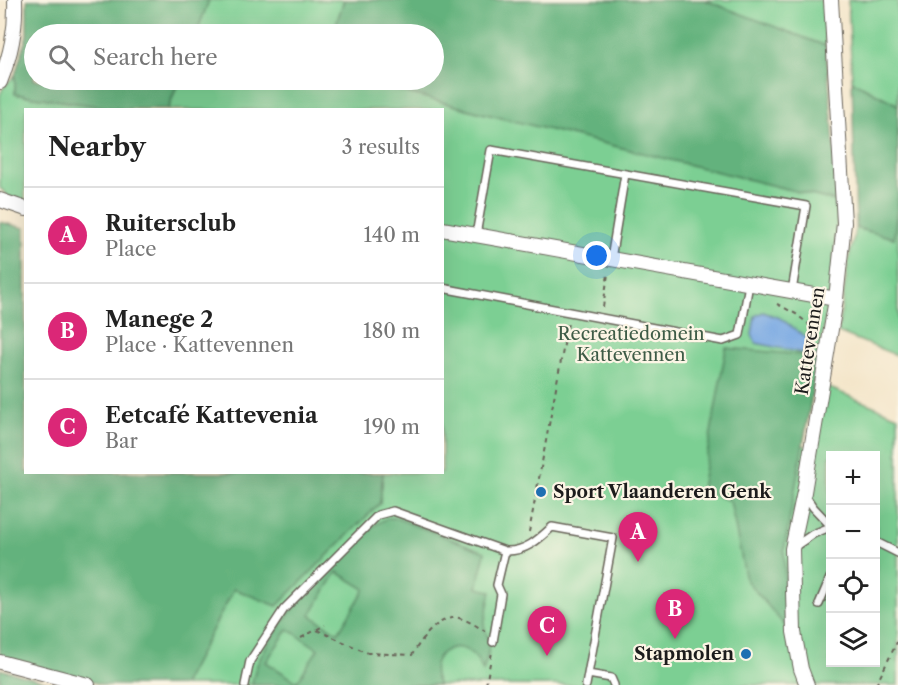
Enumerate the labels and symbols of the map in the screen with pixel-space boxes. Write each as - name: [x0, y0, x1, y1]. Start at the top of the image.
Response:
- your location: [582, 241, 611, 270]
- street label: Kattevennen: [791, 285, 829, 397]
- park label: Recreatiedomein Kattevennen: [557, 323, 705, 366]
- place label: Sport Vlaanderen Genk: [553, 481, 772, 503]
- marker: Sport Vlaanderen Genk: [534, 485, 548, 499]
- pin: A: [618, 512, 658, 562]
- pin: B: [656, 590, 694, 639]
- pin: C: [528, 606, 566, 656]
- place label: Stapmolen: [634, 643, 735, 665]
- marker: Stapmolen: [739, 647, 753, 661]

